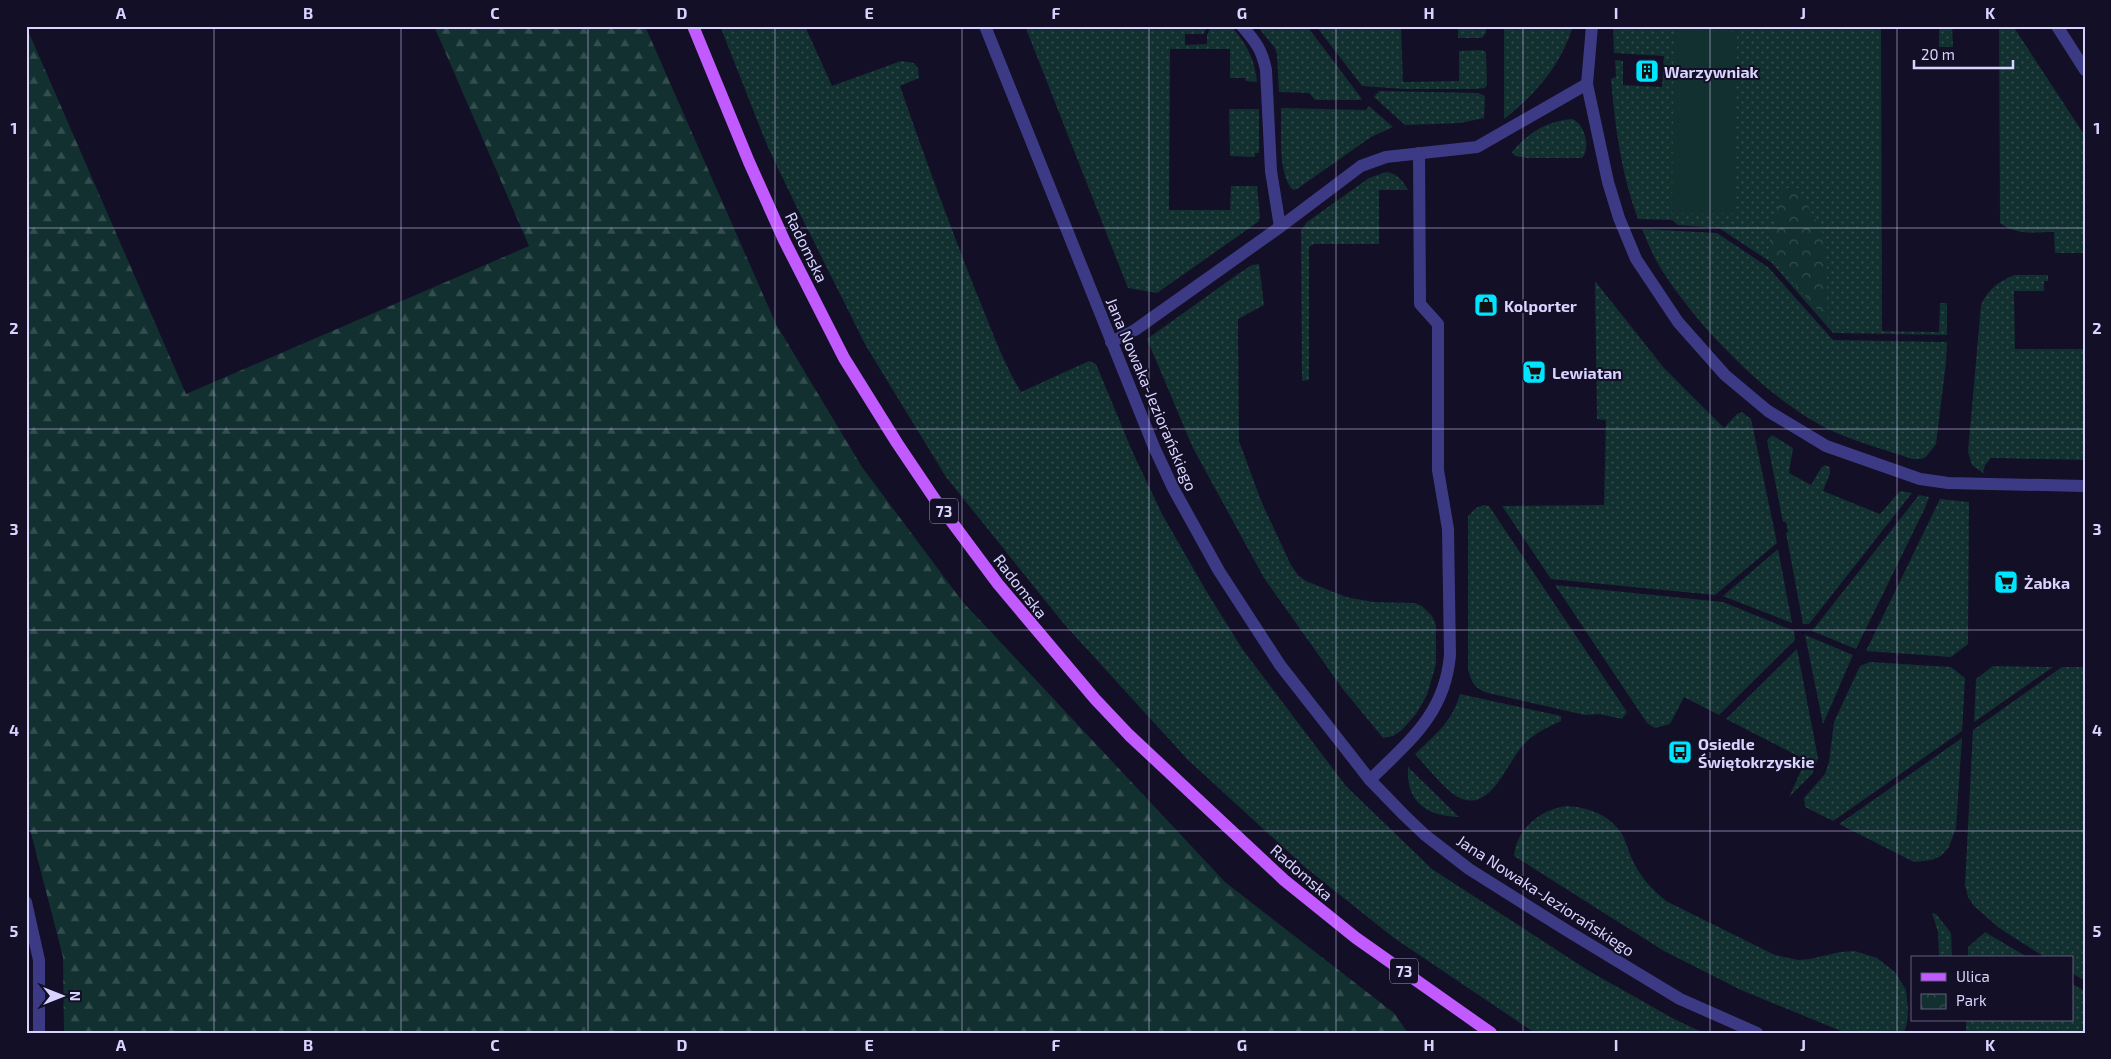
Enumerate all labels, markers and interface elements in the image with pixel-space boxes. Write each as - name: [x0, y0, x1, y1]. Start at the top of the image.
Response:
- text: A: [116, 3, 127, 22]
- text: B: [303, 3, 313, 22]
- text: C: [490, 3, 500, 22]
- text: D: [677, 3, 688, 22]
- text: E: [864, 3, 874, 22]
- text: F: [1052, 3, 1061, 22]
- text: G: [1237, 3, 1247, 22]
- text: H: [1423, 3, 1435, 22]
- text: I: [1614, 3, 1618, 22]
- text: J: [1800, 3, 1806, 22]
- text: K: [1985, 3, 1996, 22]
- scale bar: [1914, 38, 2012, 70]
- text: 20 m: [1921, 45, 1955, 63]
- building icon: Warzywniak: [1634, 58, 1660, 84]
- place label: Warzywniak: [1664, 62, 1759, 82]
- text: 1: [11, 118, 17, 137]
- text: 1: [2094, 118, 2100, 137]
- street label: Radomska: [782, 209, 832, 285]
- shop icon: Kolporter: [1473, 292, 1499, 318]
- street label: Jana Nowaka-Jeziorańskiego: [1103, 294, 1201, 494]
- place label: Kolporter: [1504, 296, 1577, 315]
- text: 2: [9, 318, 19, 337]
- text: 2: [2092, 318, 2102, 337]
- supermarket icon: Lewiatan: [1521, 359, 1547, 385]
- place label: Lewiatan: [1552, 363, 1622, 382]
- road number: 73: [930, 498, 958, 524]
- text: 3: [9, 519, 19, 538]
- text: 3: [2092, 519, 2102, 538]
- street label: Radomska: [990, 550, 1052, 622]
- supermarket icon: Żabka: [1993, 569, 2019, 595]
- place label: Żabka: [2024, 573, 2070, 592]
- text: 4: [9, 720, 19, 739]
- text: 4: [2092, 720, 2102, 739]
- place label: Osiedle Świętokrzyskie: [1698, 734, 1814, 772]
- bus stop icon: Osiedle Świętokrzyskie: [1667, 739, 1693, 765]
- street label: Jana Nowaka-Jeziorańskiego: [1454, 830, 1638, 960]
- street label: Radomska: [1267, 840, 1337, 904]
- text: 5: [10, 921, 19, 940]
- text: 5: [2093, 921, 2102, 940]
- legend: [1911, 956, 2074, 1022]
- road number: 73: [1390, 958, 1418, 984]
- text: Ulica: [1956, 967, 1990, 985]
- north arrow: [38, 972, 88, 1022]
- text: N: [67, 991, 84, 1001]
- text: Park: [1956, 991, 1987, 1009]
- text: A: [116, 1035, 127, 1054]
- text: B: [303, 1035, 313, 1054]
- text: C: [490, 1035, 500, 1054]
- text: D: [677, 1035, 688, 1054]
- text: E: [864, 1035, 874, 1054]
- text: F: [1052, 1035, 1061, 1054]
- text: G: [1237, 1035, 1247, 1054]
- text: H: [1423, 1035, 1435, 1054]
- text: I: [1614, 1035, 1618, 1054]
- text: J: [1800, 1035, 1806, 1054]
- text: K: [1985, 1035, 1996, 1054]

